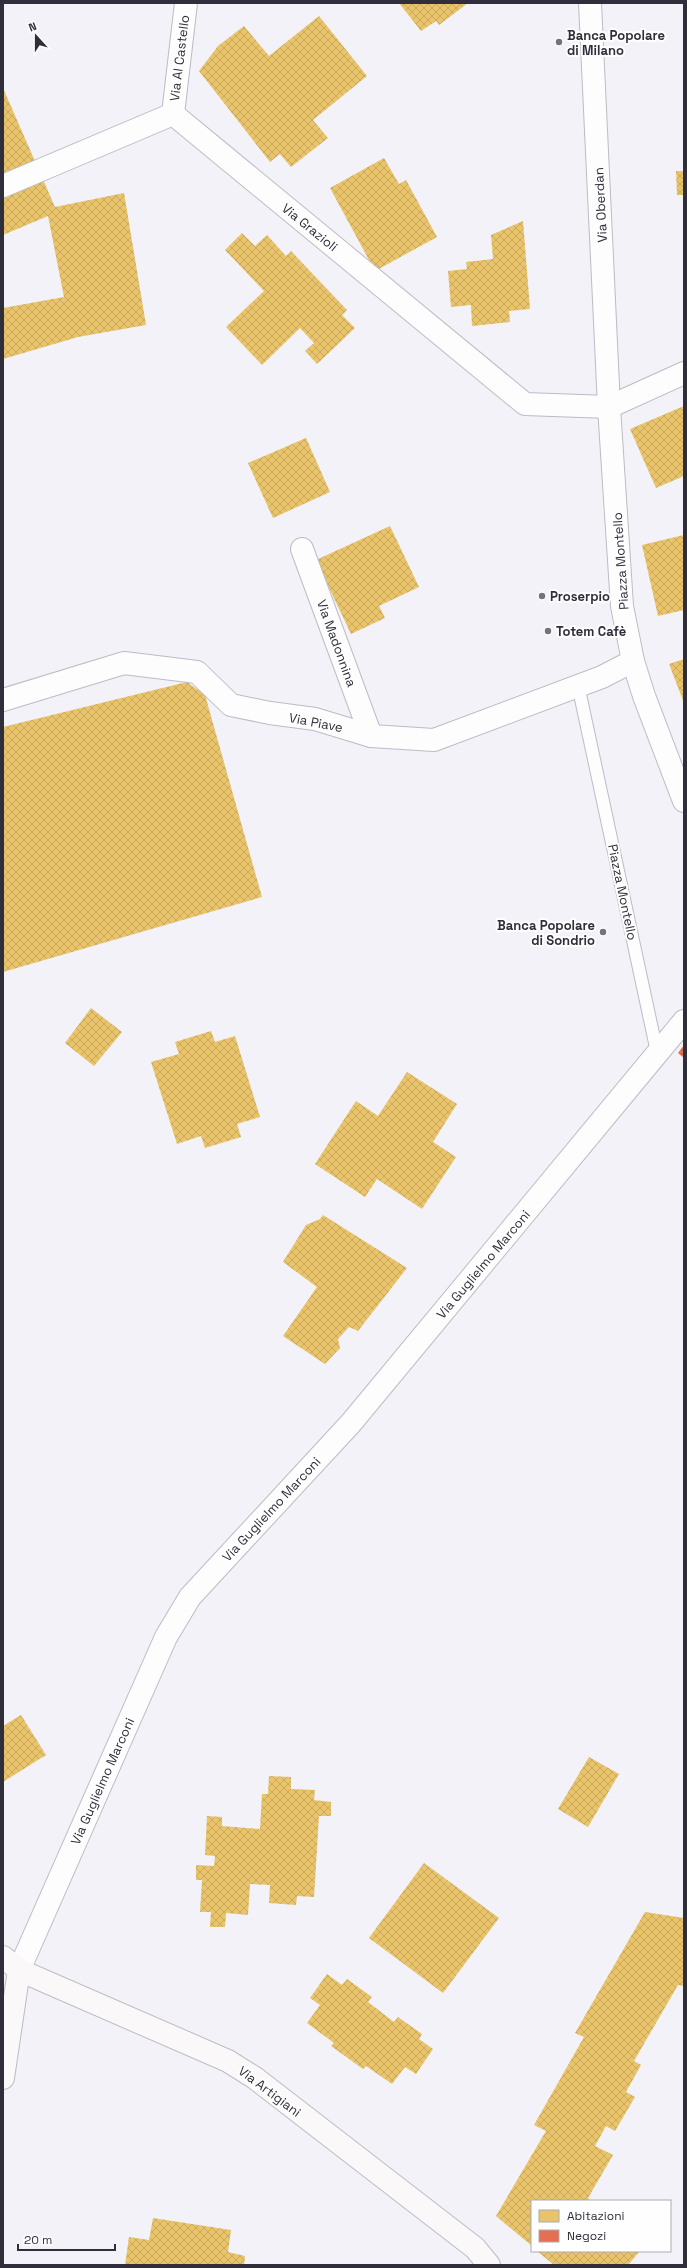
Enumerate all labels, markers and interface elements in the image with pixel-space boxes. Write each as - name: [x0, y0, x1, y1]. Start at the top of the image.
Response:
- street label: Via Al Castello: [166, 14, 193, 102]
- north arrow: [16, 16, 56, 56]
- text: N: [26, 19, 38, 35]
- place label: Banca Popolare di Milano: [567, 27, 665, 59]
- marker: Banca Popolare di Milano: [554, 37, 564, 47]
- street label: Via Oberdan: [590, 167, 611, 243]
- street label: Via Grazioli: [278, 200, 341, 255]
- street label: Piazza Montello: [609, 512, 632, 610]
- place label: Proserpio: [550, 588, 610, 605]
- marker: Proserpio: [537, 591, 547, 601]
- street label: Via Madonnina: [313, 597, 360, 690]
- place label: Totem Cafè: [556, 623, 626, 640]
- marker: Totem Cafè: [543, 626, 553, 636]
- street label: Via Piave: [287, 709, 344, 736]
- street label: Piazza Montello: [604, 843, 641, 942]
- place label: Banca Popolare di Sondrio: [497, 917, 595, 949]
- marker: Banca Popolare di Sondrio: [598, 927, 608, 937]
- street label: Via Guglielmo Marconi: [433, 1206, 534, 1322]
- street label: Via Guglielmo Marconi: [218, 1453, 324, 1565]
- street label: Via Guglielmo Marconi: [67, 1715, 138, 1847]
- street label: Via Artigiani: [235, 2062, 304, 2121]
- legend: [531, 2200, 671, 2252]
- text: Abitazioni: [567, 2208, 625, 2224]
- scale bar: [18, 2226, 115, 2252]
- text: Negozi: [567, 2228, 606, 2244]
- text: 20 m: [24, 2232, 52, 2248]

